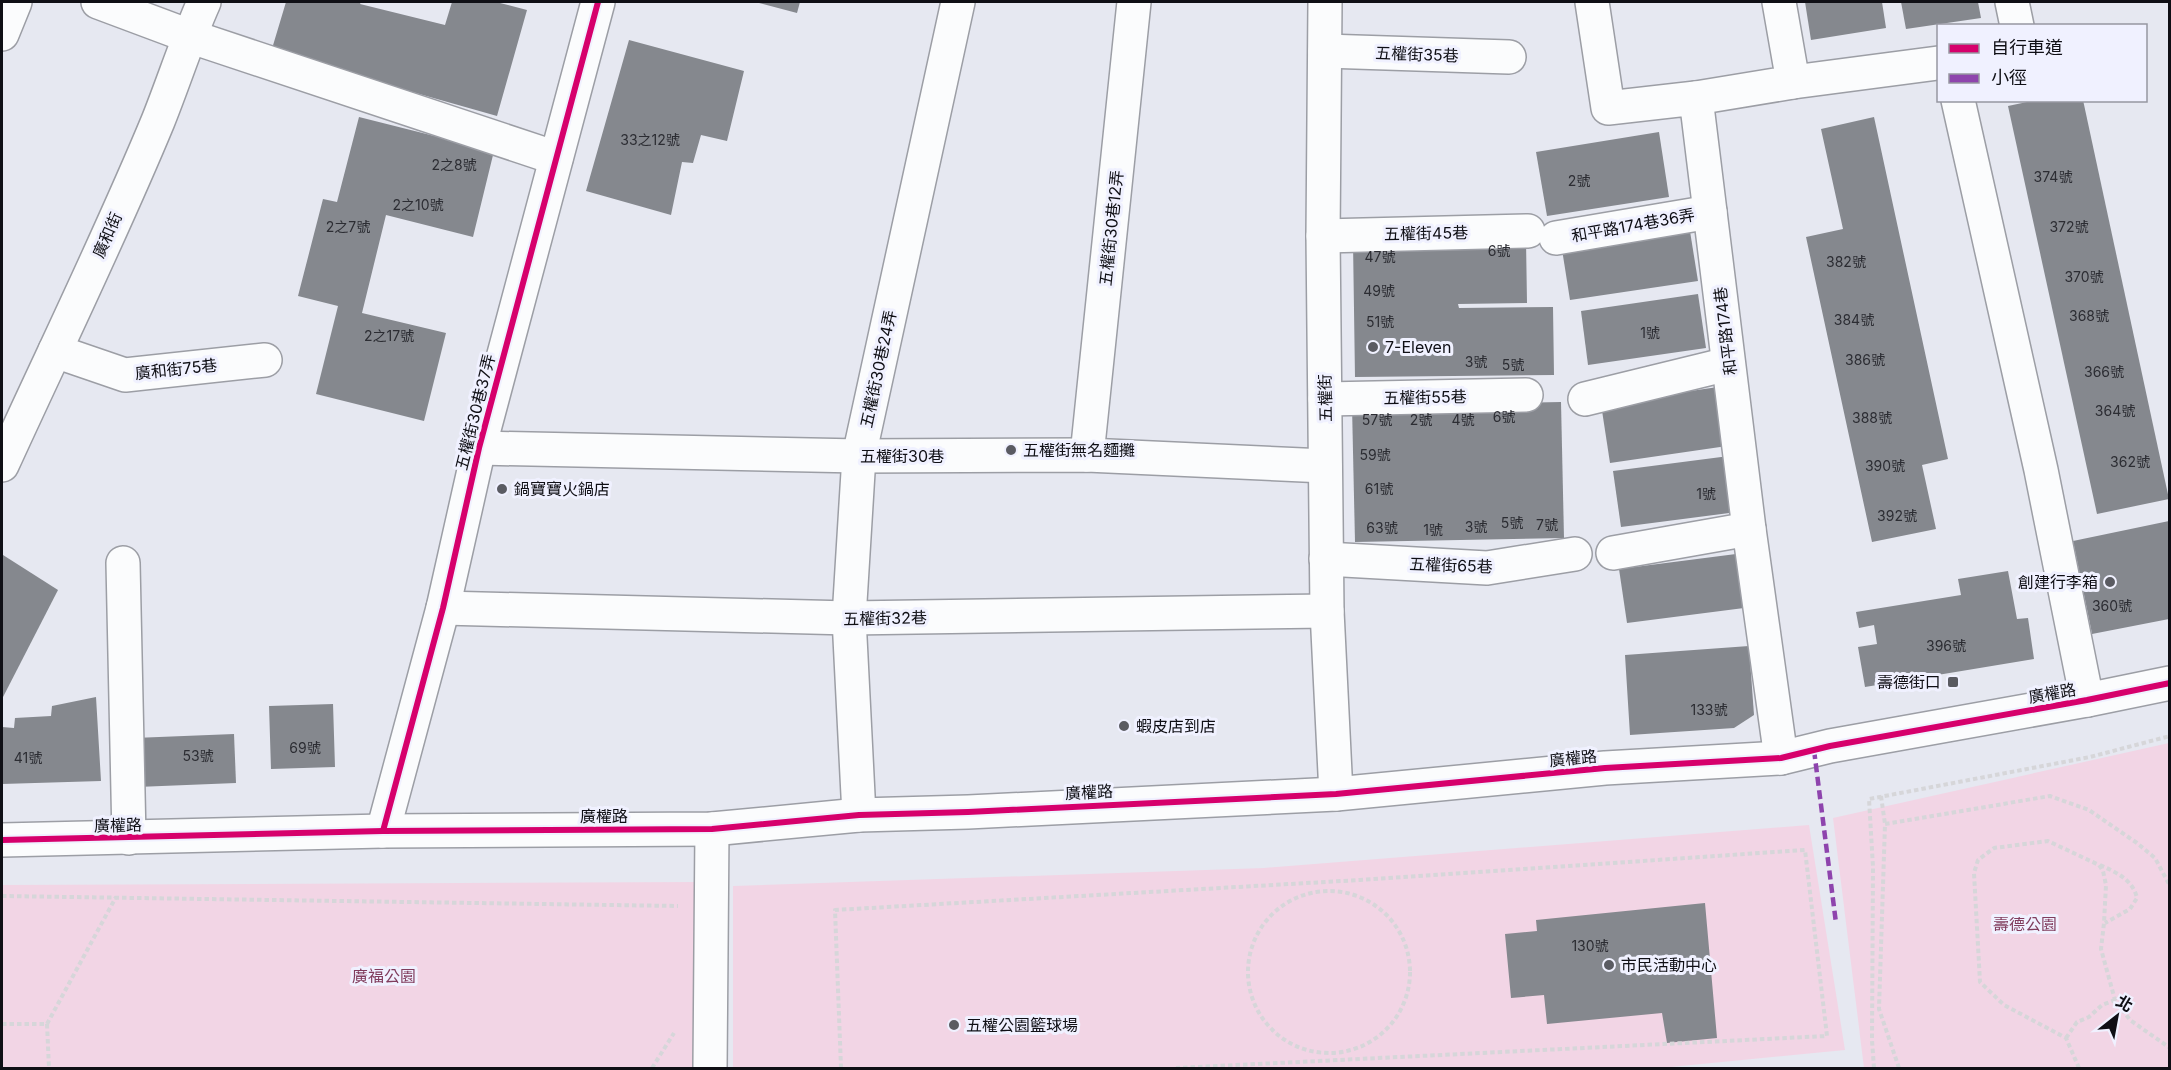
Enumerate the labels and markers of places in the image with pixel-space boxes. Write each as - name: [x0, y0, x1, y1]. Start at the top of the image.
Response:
- place label: 7-Eleven: [1385, 337, 1451, 357]
- marker: 7-Eleven: [1366, 340, 1380, 354]
- place label: 五權街無名麵攤: [1023, 440, 1135, 460]
- marker: 五權街無名麵攤: [1004, 443, 1018, 457]
- place label: 鍋寶寶火鍋店: [514, 479, 610, 499]
- marker: 鍋寶寶火鍋店: [495, 482, 509, 496]
- place label: 創建行李箱: [2018, 572, 2098, 592]
- marker: 創建行李箱: [2103, 575, 2117, 589]
- place label: 壽德街口: [1877, 672, 1941, 692]
- marker: 壽德街口: [1946, 675, 1960, 689]
- place label: 蝦皮店到店: [1136, 716, 1216, 736]
- marker: 蝦皮店到店: [1117, 719, 1131, 733]
- place label: 市民活動中心: [1621, 955, 1717, 975]
- marker: 市民活動中心: [1602, 958, 1616, 972]
- place label: 五權公園籃球場: [966, 1015, 1078, 1035]
- marker: 五權公園籃球場: [947, 1018, 961, 1032]

